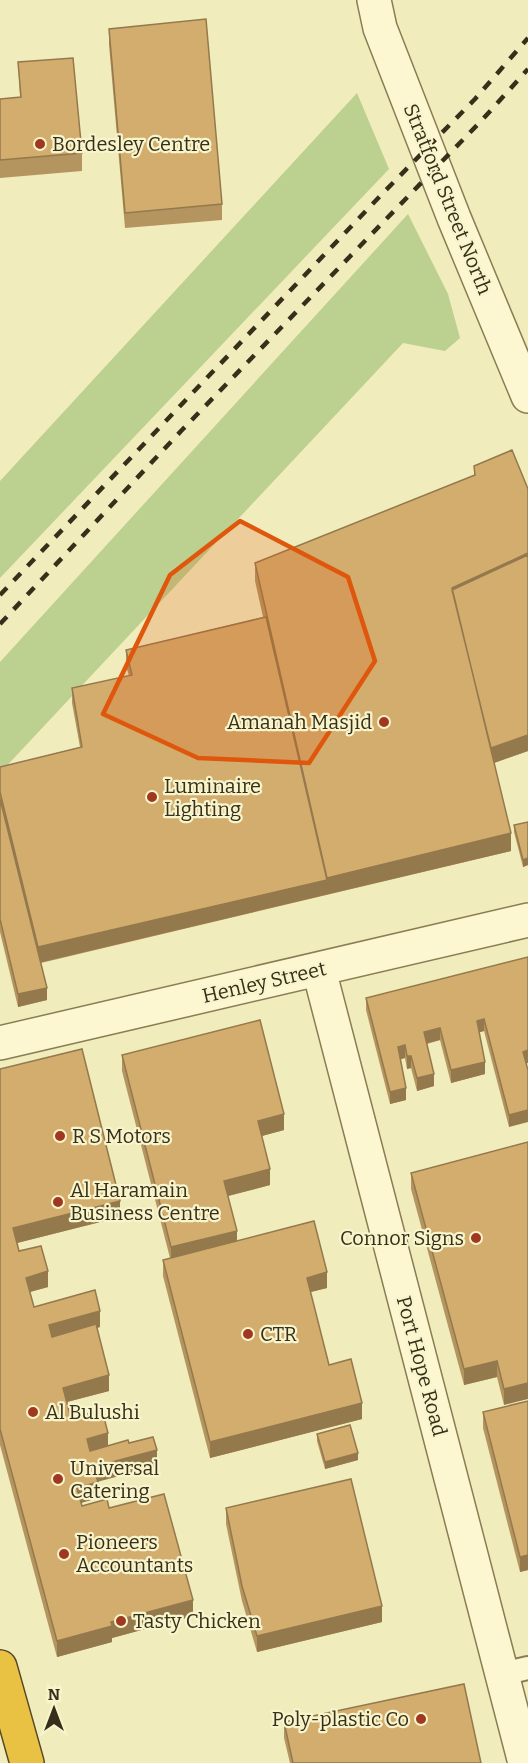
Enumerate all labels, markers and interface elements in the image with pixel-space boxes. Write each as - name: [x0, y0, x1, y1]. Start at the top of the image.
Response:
- street label: Stratford Street North: [399, 100, 497, 298]
- place label: Bordesley Centre: [52, 132, 210, 156]
- marker: Bordesley Centre: [33, 137, 47, 151]
- place label: Amanah Masjid: [227, 710, 372, 735]
- marker: Amanah Masjid: [377, 715, 391, 729]
- place label: Luminaire Lighting: [164, 774, 261, 821]
- marker: Luminaire Lighting: [145, 790, 159, 804]
- street label: Henley Street: [200, 956, 328, 1008]
- place label: R S Motors: [72, 1124, 171, 1148]
- marker: R S Motors: [53, 1129, 67, 1143]
- place label: Al Haramain Business Centre: [70, 1178, 220, 1225]
- marker: Al Haramain Business Centre: [51, 1195, 65, 1209]
- place label: Connor Signs: [340, 1226, 464, 1250]
- marker: Connor Signs: [469, 1231, 483, 1245]
- street label: Port Hope Road: [392, 1293, 452, 1439]
- place label: CTR: [260, 1322, 297, 1346]
- marker: CTR: [241, 1327, 255, 1341]
- place label: Al Bulushi: [45, 1400, 140, 1424]
- marker: Al Bulushi: [26, 1405, 40, 1419]
- place label: Universal Catering: [70, 1456, 159, 1503]
- marker: Universal Catering: [51, 1472, 65, 1486]
- place label: Pioneers Accountants: [76, 1530, 193, 1577]
- marker: Pioneers Accountants: [57, 1547, 71, 1561]
- place label: Tasty Chicken: [133, 1609, 261, 1633]
- marker: Tasty Chicken: [114, 1614, 128, 1628]
- north arrow: [24, 1679, 84, 1739]
- text: N: [48, 1685, 60, 1704]
- place label: Poly-plastic Co: [272, 1707, 409, 1731]
- marker: Poly-plastic Co: [414, 1712, 428, 1726]

